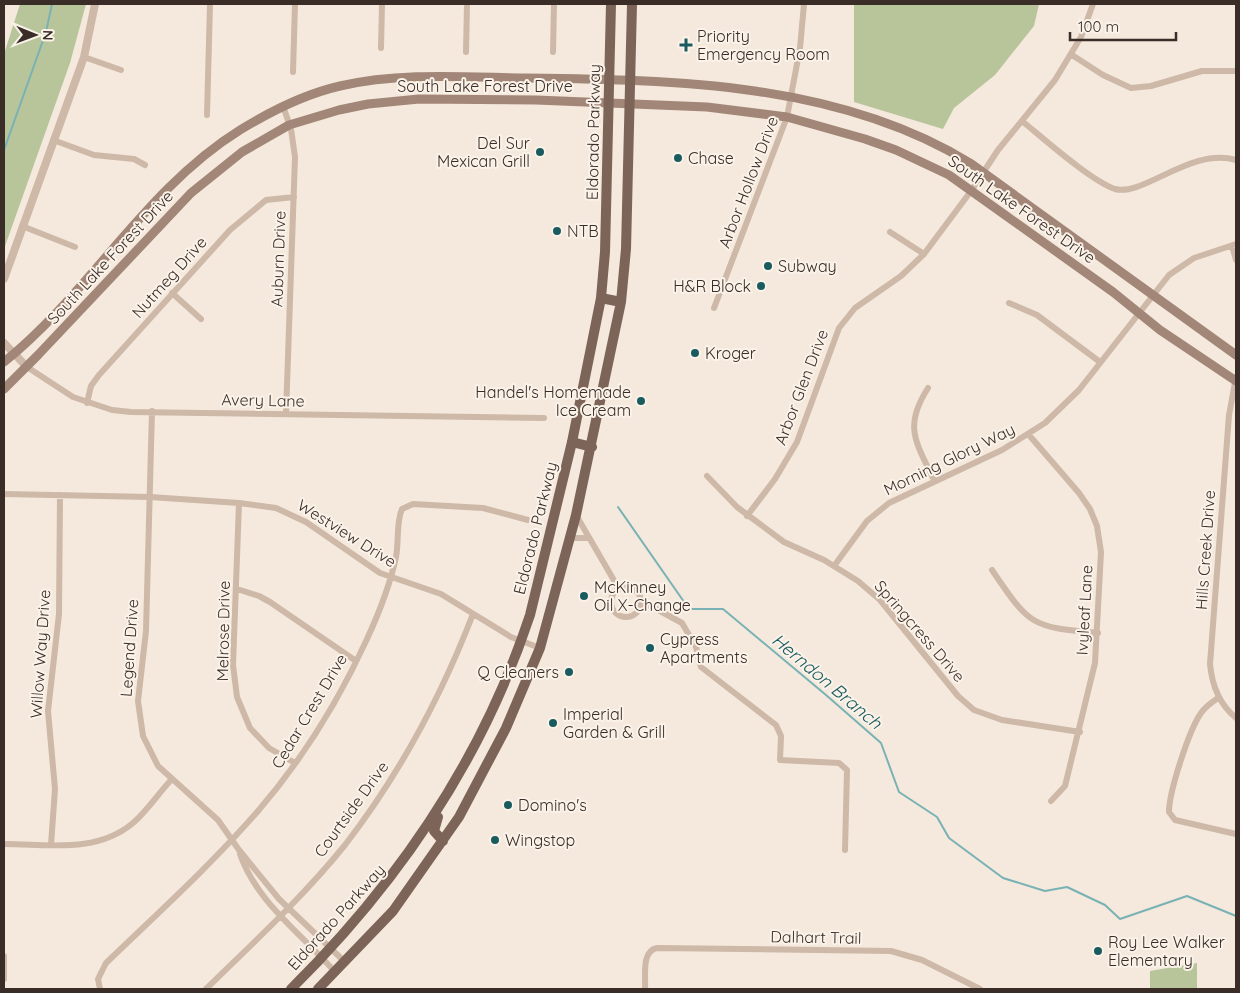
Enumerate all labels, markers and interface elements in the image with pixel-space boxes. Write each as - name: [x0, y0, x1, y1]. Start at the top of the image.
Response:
- north arrow: [10, 10, 60, 60]
- scale bar: [1070, 10, 1176, 42]
- text: 100 m: [1078, 17, 1119, 36]
- place label: Priority Emergency Room: [697, 26, 830, 64]
- text: N: [39, 30, 57, 41]
- marker: Priority Emergency Room: [679, 38, 693, 52]
- street label: Eldorado Parkway: [582, 64, 604, 200]
- street label: South Lake Forest Drive: [397, 76, 573, 96]
- street label: Arbor Hollow Drive: [714, 113, 782, 251]
- place label: Del Sur Mexican Grill: [437, 133, 530, 171]
- marker: Del Sur Mexican Grill: [534, 146, 546, 158]
- place label: Chase: [688, 148, 734, 168]
- street label: South Lake Forest Drive: [944, 150, 1100, 268]
- marker: Chase: [672, 152, 684, 164]
- street label: South Lake Forest Drive: [43, 186, 177, 328]
- street label: Auburn Drive: [266, 210, 290, 308]
- place label: NTB: [567, 221, 599, 241]
- marker: NTB: [551, 225, 563, 237]
- street label: Nutmeg Drive: [127, 232, 211, 322]
- place label: Subway: [778, 256, 837, 276]
- marker: Subway: [762, 260, 774, 272]
- place label: H&R Block: [673, 276, 751, 296]
- marker: H&R Block: [755, 280, 767, 292]
- street label: Arbor Glen Drive: [770, 326, 832, 448]
- place label: Kroger: [705, 343, 756, 363]
- marker: Kroger: [689, 347, 701, 359]
- place label: Handel's Homemade Ice Cream: [475, 382, 631, 420]
- street label: Avery Lane: [221, 389, 305, 411]
- marker: Handel's Homemade Ice Cream: [635, 395, 647, 407]
- street label: Morning Glory Way: [880, 419, 1018, 499]
- street label: Eldorado Parkway: [509, 460, 561, 596]
- street label: Hills Creek Drive: [1191, 489, 1219, 611]
- street label: Westview Drive: [294, 495, 400, 571]
- street label: Ivyleaf Lane: [1072, 564, 1096, 656]
- street label: Springcress Drive: [870, 576, 970, 686]
- place label: McKinney Oil X-Change: [594, 577, 691, 615]
- street label: Melrose Drive: [212, 580, 234, 682]
- street label: Willow Way Drive: [26, 589, 54, 719]
- marker: McKinney Oil X-Change: [578, 590, 590, 602]
- street label: Legend Drive: [116, 598, 142, 698]
- water label: Herndon Branch: [767, 628, 887, 734]
- place label: Cypress Apartments: [660, 629, 747, 667]
- marker: Cypress Apartments: [644, 642, 656, 654]
- street label: Cedar Crest Drive: [267, 650, 351, 772]
- place label: Q Cleaners: [478, 662, 559, 682]
- marker: Q Cleaners: [563, 666, 575, 678]
- place label: Imperial Garden & Grill: [563, 704, 666, 742]
- marker: Imperial Garden & Grill: [547, 717, 559, 729]
- street label: Courtside Drive: [310, 757, 392, 861]
- place label: Domino's: [518, 795, 587, 815]
- marker: Domino's: [502, 799, 514, 811]
- place label: Wingstop: [505, 830, 575, 850]
- marker: Wingstop: [489, 834, 501, 846]
- street label: Eldorado Parkway: [283, 860, 389, 974]
- street label: Dalhart Trail: [770, 926, 862, 948]
- place label: Roy Lee Walker Elementary: [1108, 932, 1225, 970]
- marker: Roy Lee Walker Elementary: [1092, 945, 1104, 957]

